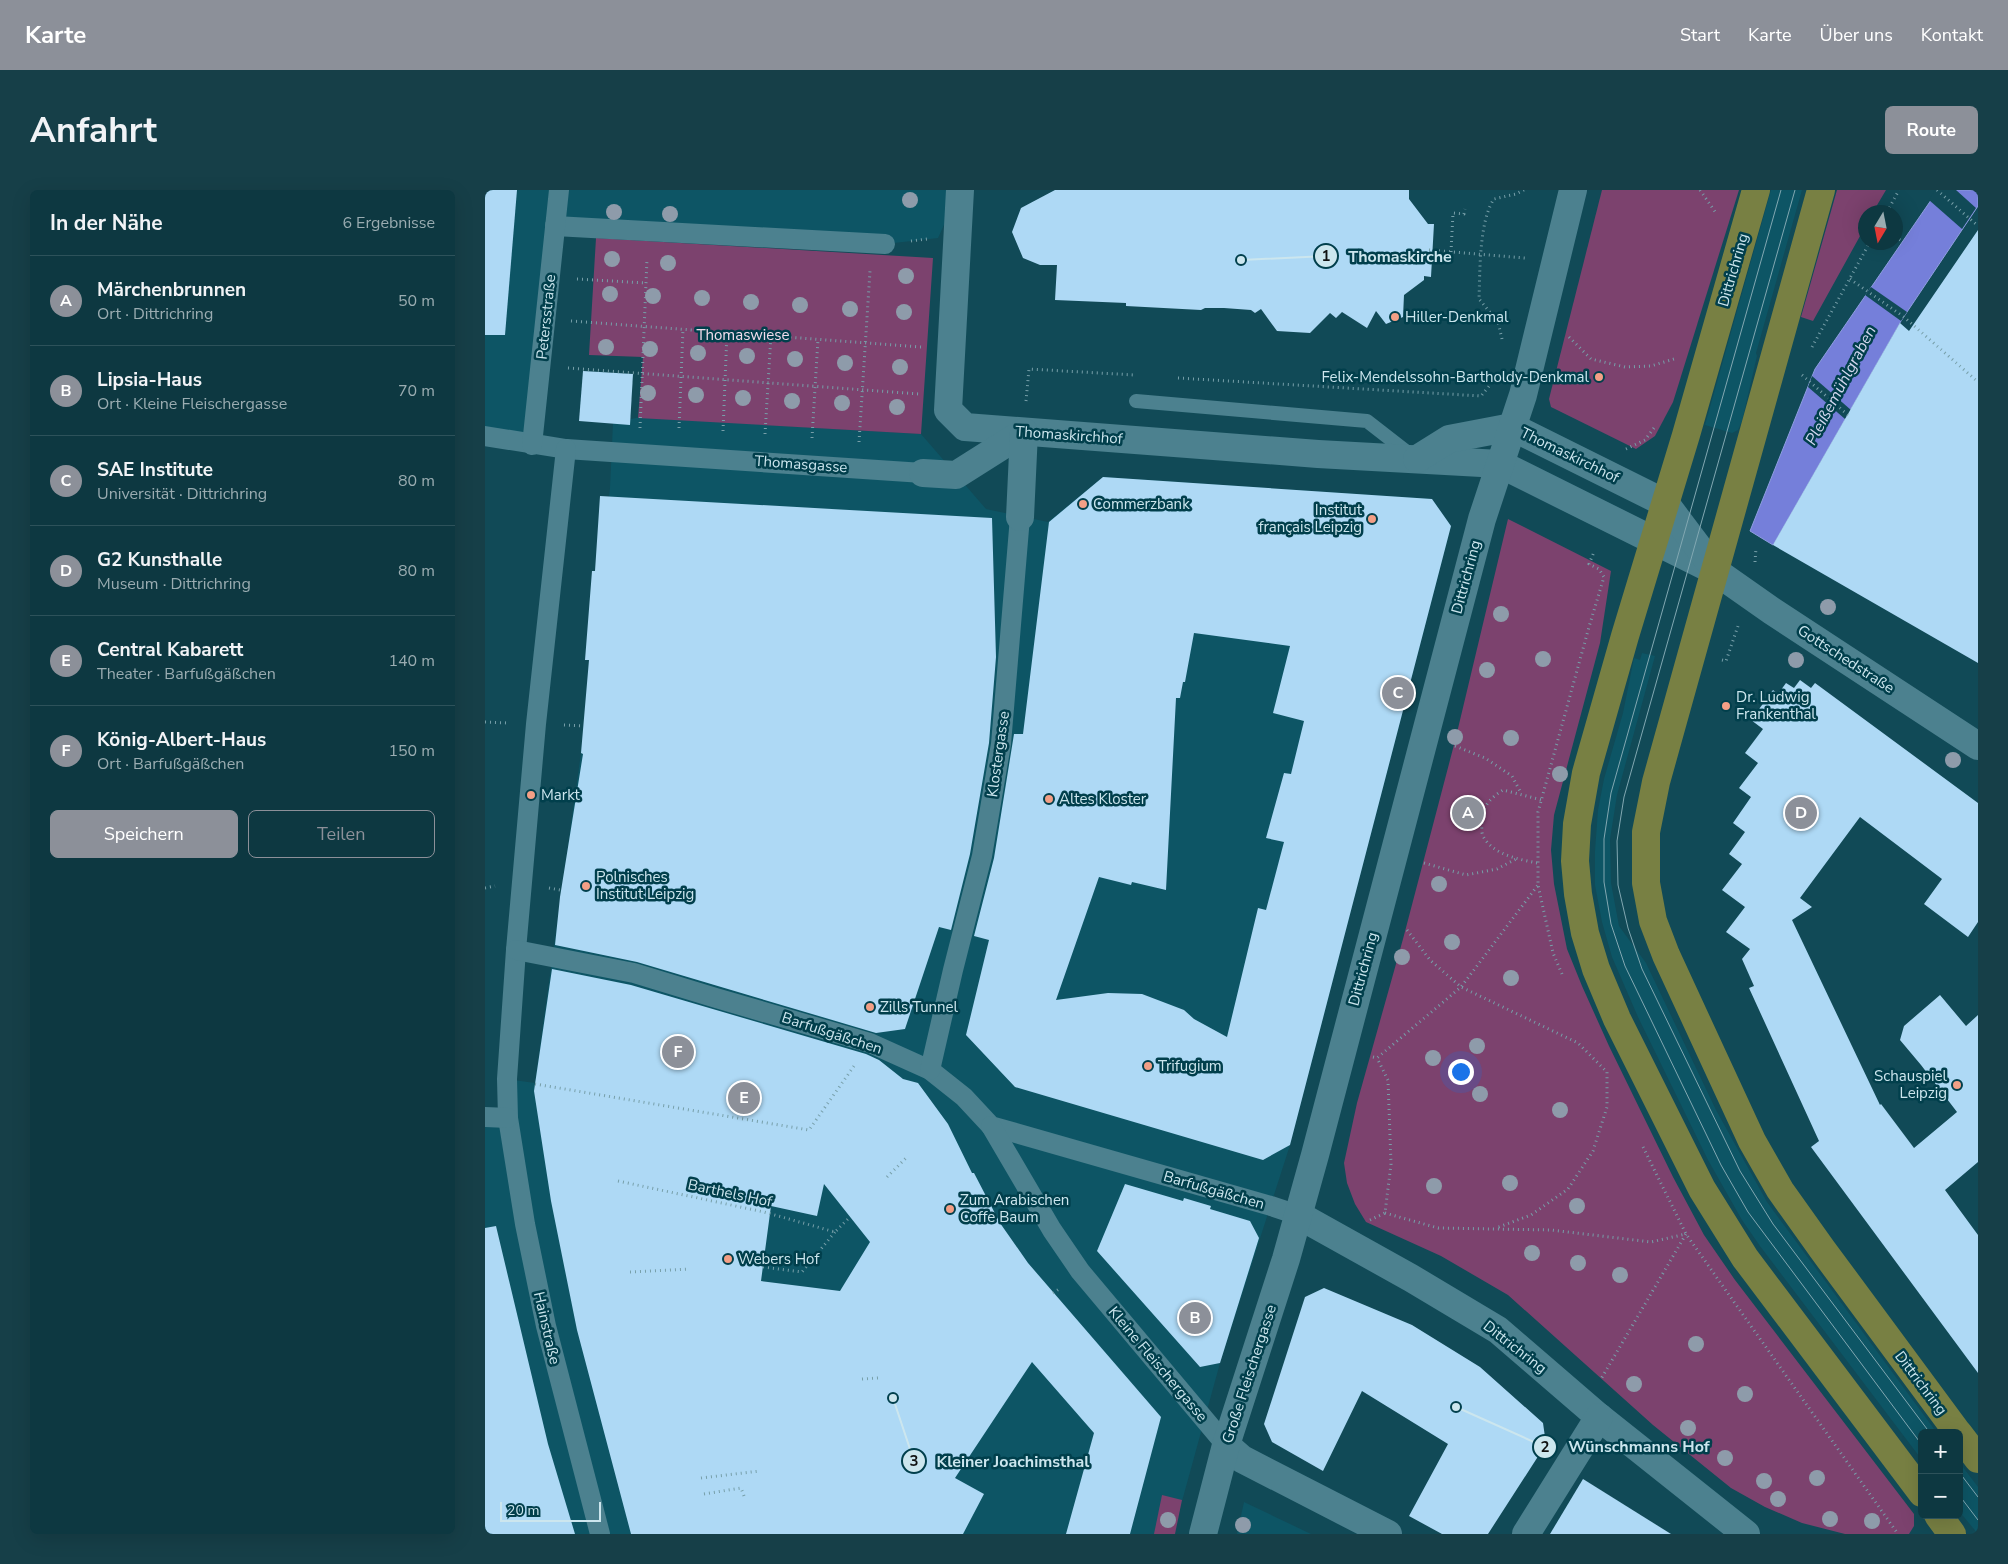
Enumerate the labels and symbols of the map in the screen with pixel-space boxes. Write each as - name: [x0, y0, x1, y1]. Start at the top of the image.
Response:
- north arrow: [1858, 205, 1903, 250]
- street label: Dittrichring: [1713, 231, 1753, 309]
- callout: Thomaskirche: [1314, 241, 1462, 272]
- text: 1: [1321, 246, 1331, 266]
- text: Thomaskirche: [1348, 246, 1452, 268]
- street label: Petersstraße: [532, 273, 560, 361]
- place label: Hiller-Denkmal: [1405, 307, 1509, 327]
- marker: Hiller-Denkmal: [1389, 311, 1401, 323]
- water label: Pleißemühlgraben: [1800, 322, 1882, 449]
- park label: Thomaswiese: [696, 325, 790, 345]
- place label: Felix-Mendelssohn-Bartholdy-Denkmal: [1322, 367, 1590, 387]
- marker: Felix-Mendelssohn-Bartholdy-Denkmal: [1593, 371, 1605, 383]
- street label: Thomaskirchhof: [1015, 421, 1124, 449]
- street label: Thomaskirchhof: [1517, 422, 1624, 488]
- street label: Thomasgasse: [754, 451, 848, 477]
- place label: Commerzbank: [1093, 494, 1190, 514]
- marker: Commerzbank: [1077, 498, 1089, 510]
- place label: Institut français Leipzig: [1258, 500, 1363, 537]
- marker: Institut français Leipzig: [1366, 513, 1378, 525]
- street label: Dittrichring: [1447, 538, 1485, 616]
- street label: Gottschedstraße: [1794, 620, 1898, 698]
- pin: C: [1382, 674, 1414, 712]
- place label: Dr. Ludwig Frankenthal: [1736, 687, 1816, 724]
- marker: Dr. Ludwig Frankenthal: [1720, 700, 1732, 712]
- street label: Klostergasse: [982, 710, 1014, 798]
- place label: Markt: [541, 785, 580, 805]
- marker: Markt: [525, 789, 537, 801]
- place label: Altes Kloster: [1059, 789, 1147, 809]
- marker: Altes Kloster: [1043, 793, 1055, 805]
- pin: A: [1452, 794, 1484, 832]
- pin: D: [1785, 794, 1817, 832]
- place label: Polnisches Institut Leipzig: [596, 867, 694, 904]
- marker: Polnisches Institut Leipzig: [580, 880, 592, 892]
- street label: Dittrichring: [1344, 930, 1382, 1008]
- place label: Zills Tunnel: [880, 997, 959, 1017]
- marker: Zills Tunnel: [864, 1001, 876, 1013]
- street label: Barfußgäßchen: [779, 1007, 885, 1059]
- pin: F: [662, 1033, 694, 1071]
- place label: Trifugium: [1158, 1056, 1222, 1076]
- your location: [1448, 1059, 1474, 1085]
- marker: Trifugium: [1142, 1060, 1154, 1072]
- place label: Schauspiel Leipzig: [1874, 1066, 1948, 1103]
- pin: E: [728, 1079, 760, 1117]
- marker: Schauspiel Leipzig: [1951, 1079, 1963, 1091]
- street label: Barfußgäßchen: [1161, 1166, 1267, 1214]
- street label: Barthels Hof: [686, 1174, 775, 1212]
- place label: Zum Arabischen Coffe Baum: [960, 1190, 1069, 1227]
- marker: Zum Arabischen Coffe Baum: [944, 1203, 956, 1215]
- place label: Webers Hof: [738, 1249, 820, 1269]
- marker: Webers Hof: [722, 1253, 734, 1265]
- street label: Hainstraße: [529, 1290, 565, 1366]
- pin: B: [1179, 1299, 1211, 1337]
- street label: Kleine Fleischergasse: [1104, 1302, 1212, 1426]
- street label: Große Fleischergasse: [1217, 1302, 1281, 1446]
- street label: Dittrichring: [1479, 1316, 1551, 1378]
- street label: Dittrichring: [1890, 1347, 1952, 1419]
- callout: Wünschmanns Hof: [1533, 1431, 1719, 1462]
- text: Wünschmanns Hof: [1568, 1436, 1711, 1458]
- text: 2: [1540, 1437, 1550, 1457]
- callout: Kleiner Joachimsthal: [902, 1446, 1100, 1477]
- text: 3: [909, 1451, 919, 1471]
- text: Kleiner Joachimsthal: [937, 1451, 1089, 1473]
- scale bar: [500, 1499, 601, 1522]

